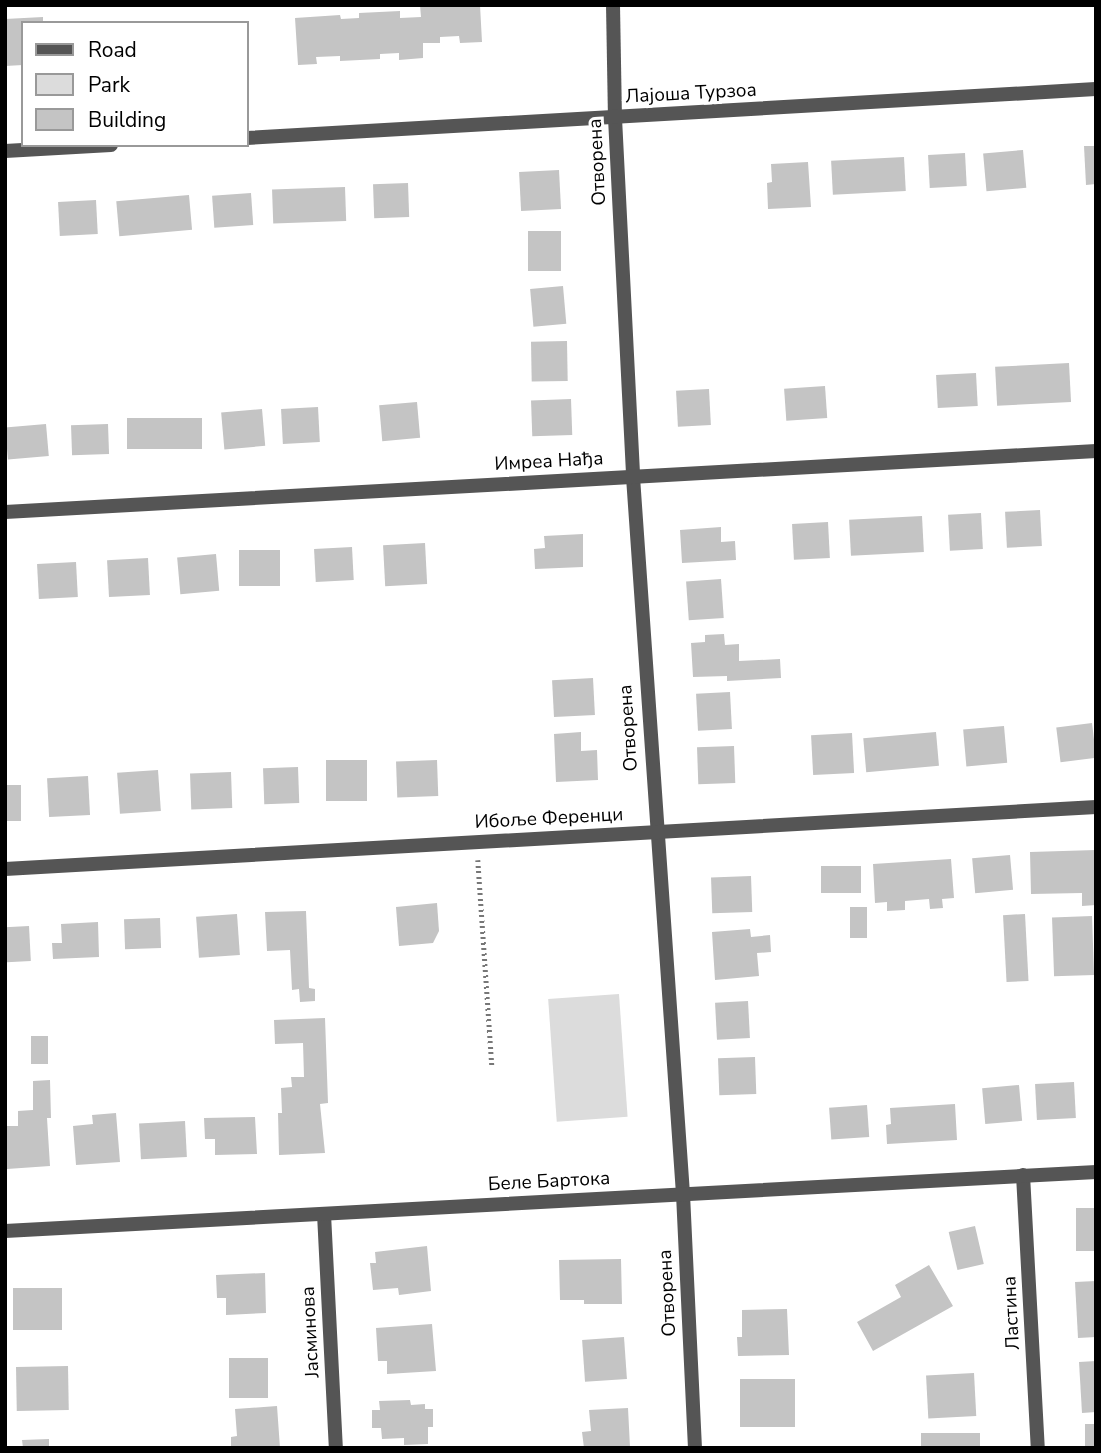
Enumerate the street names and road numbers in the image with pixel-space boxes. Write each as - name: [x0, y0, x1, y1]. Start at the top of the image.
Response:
- street label: Лајоша Турзоа: [625, 79, 757, 109]
- street label: Отворена: [584, 118, 612, 206]
- street label: Имреа Нађа: [494, 448, 604, 476]
- street label: Отворена: [615, 684, 643, 772]
- street label: Ибоље Ференци: [474, 804, 624, 834]
- street label: Беле Бартока: [487, 1167, 611, 1197]
- street label: Отворена: [654, 1249, 682, 1337]
- street label: Ластина: [999, 1275, 1025, 1351]
- street label: Јасминова: [297, 1286, 325, 1378]

